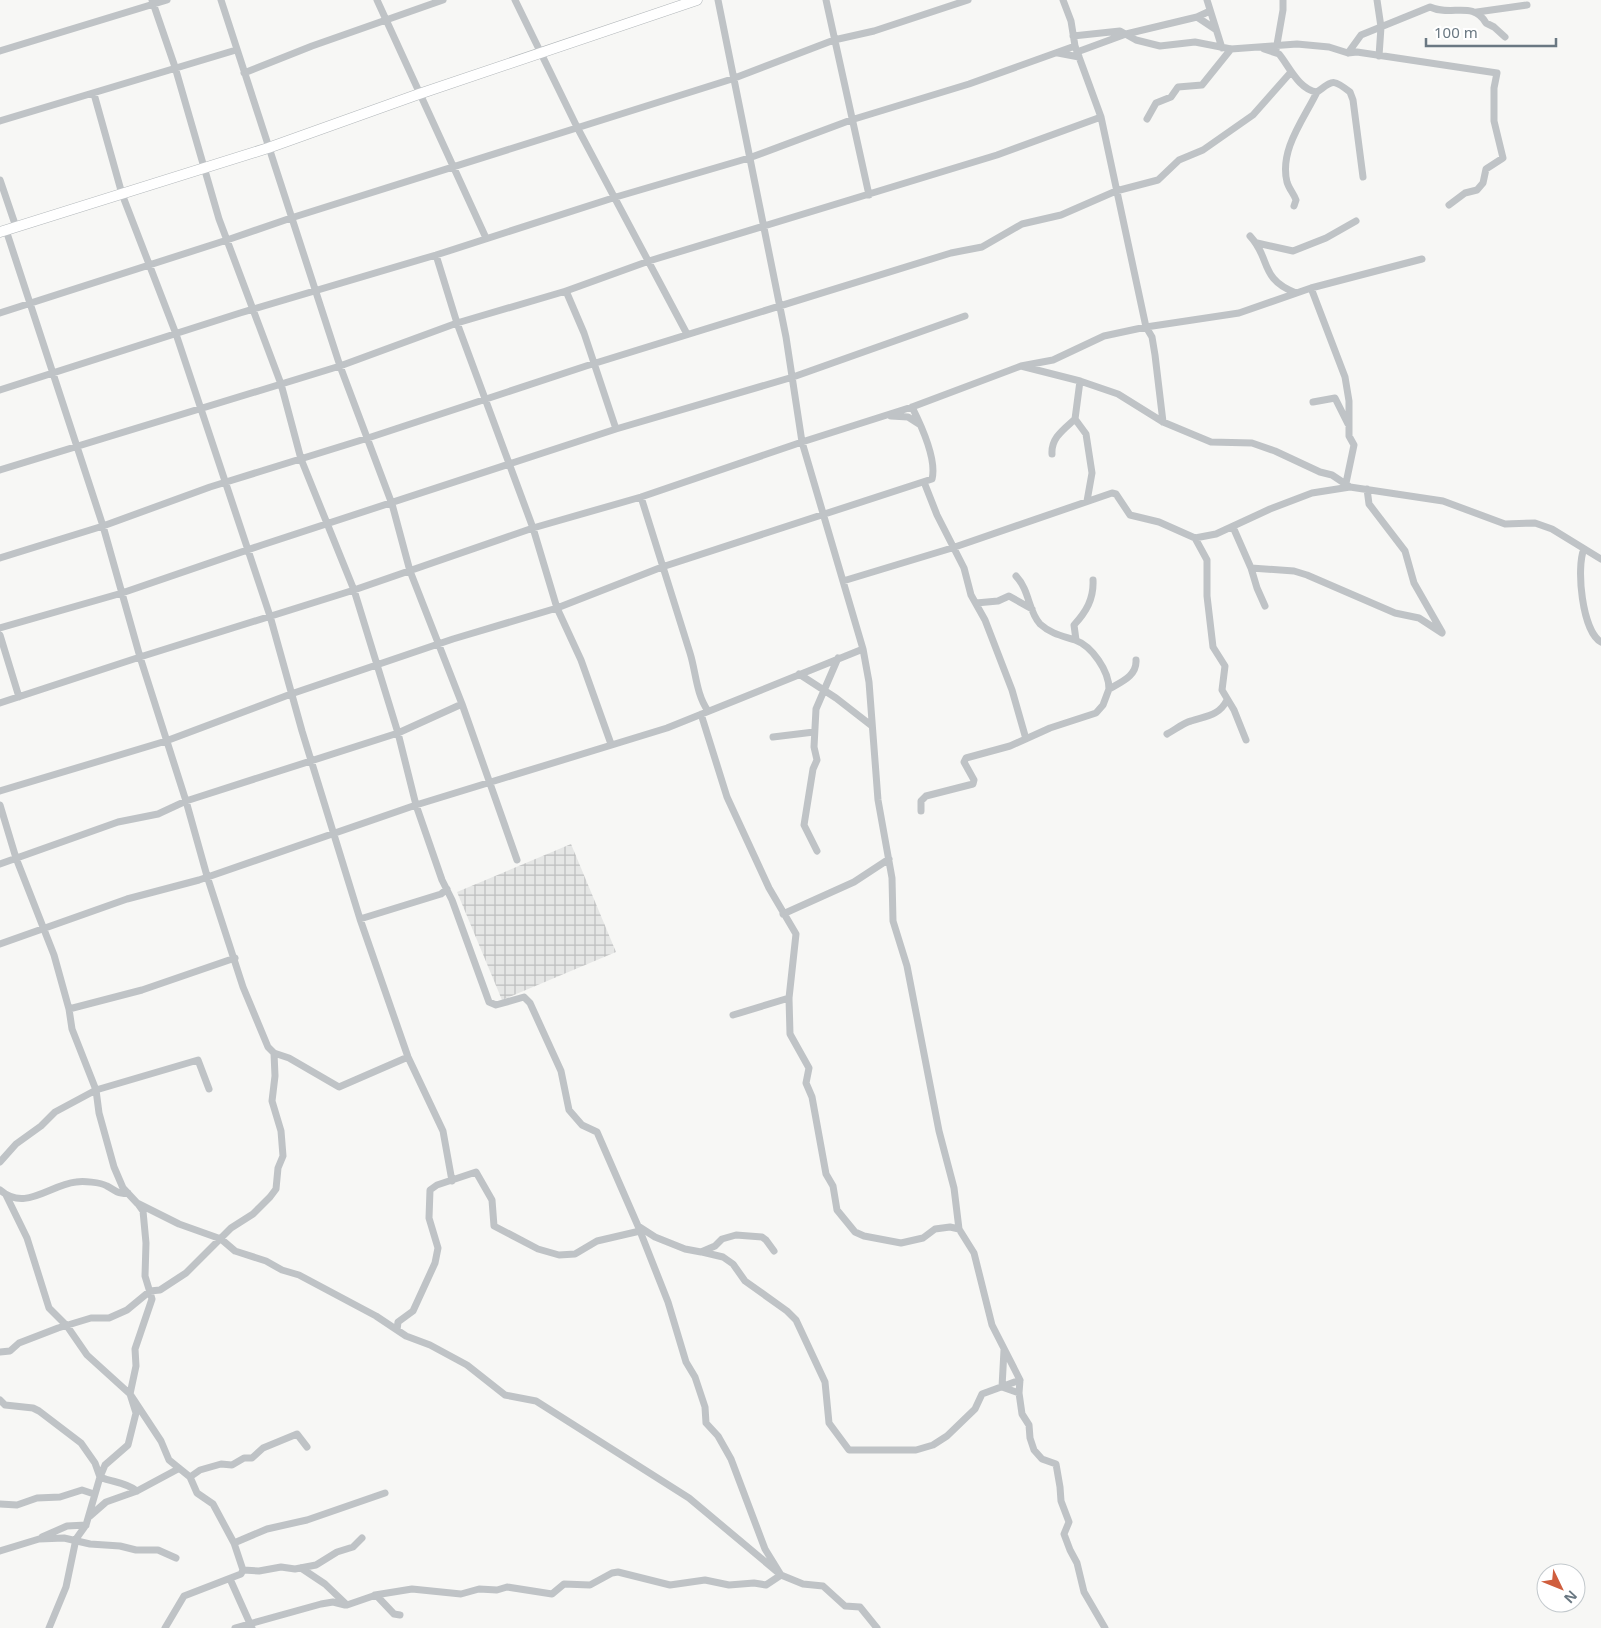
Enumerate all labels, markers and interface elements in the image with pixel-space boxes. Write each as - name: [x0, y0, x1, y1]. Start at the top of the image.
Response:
- scale bar: [1426, 15, 1556, 47]
- text: 100 m: [1434, 22, 1478, 42]
- north arrow: [1536, 1563, 1586, 1613]
- text: N: [1560, 1587, 1582, 1608]

